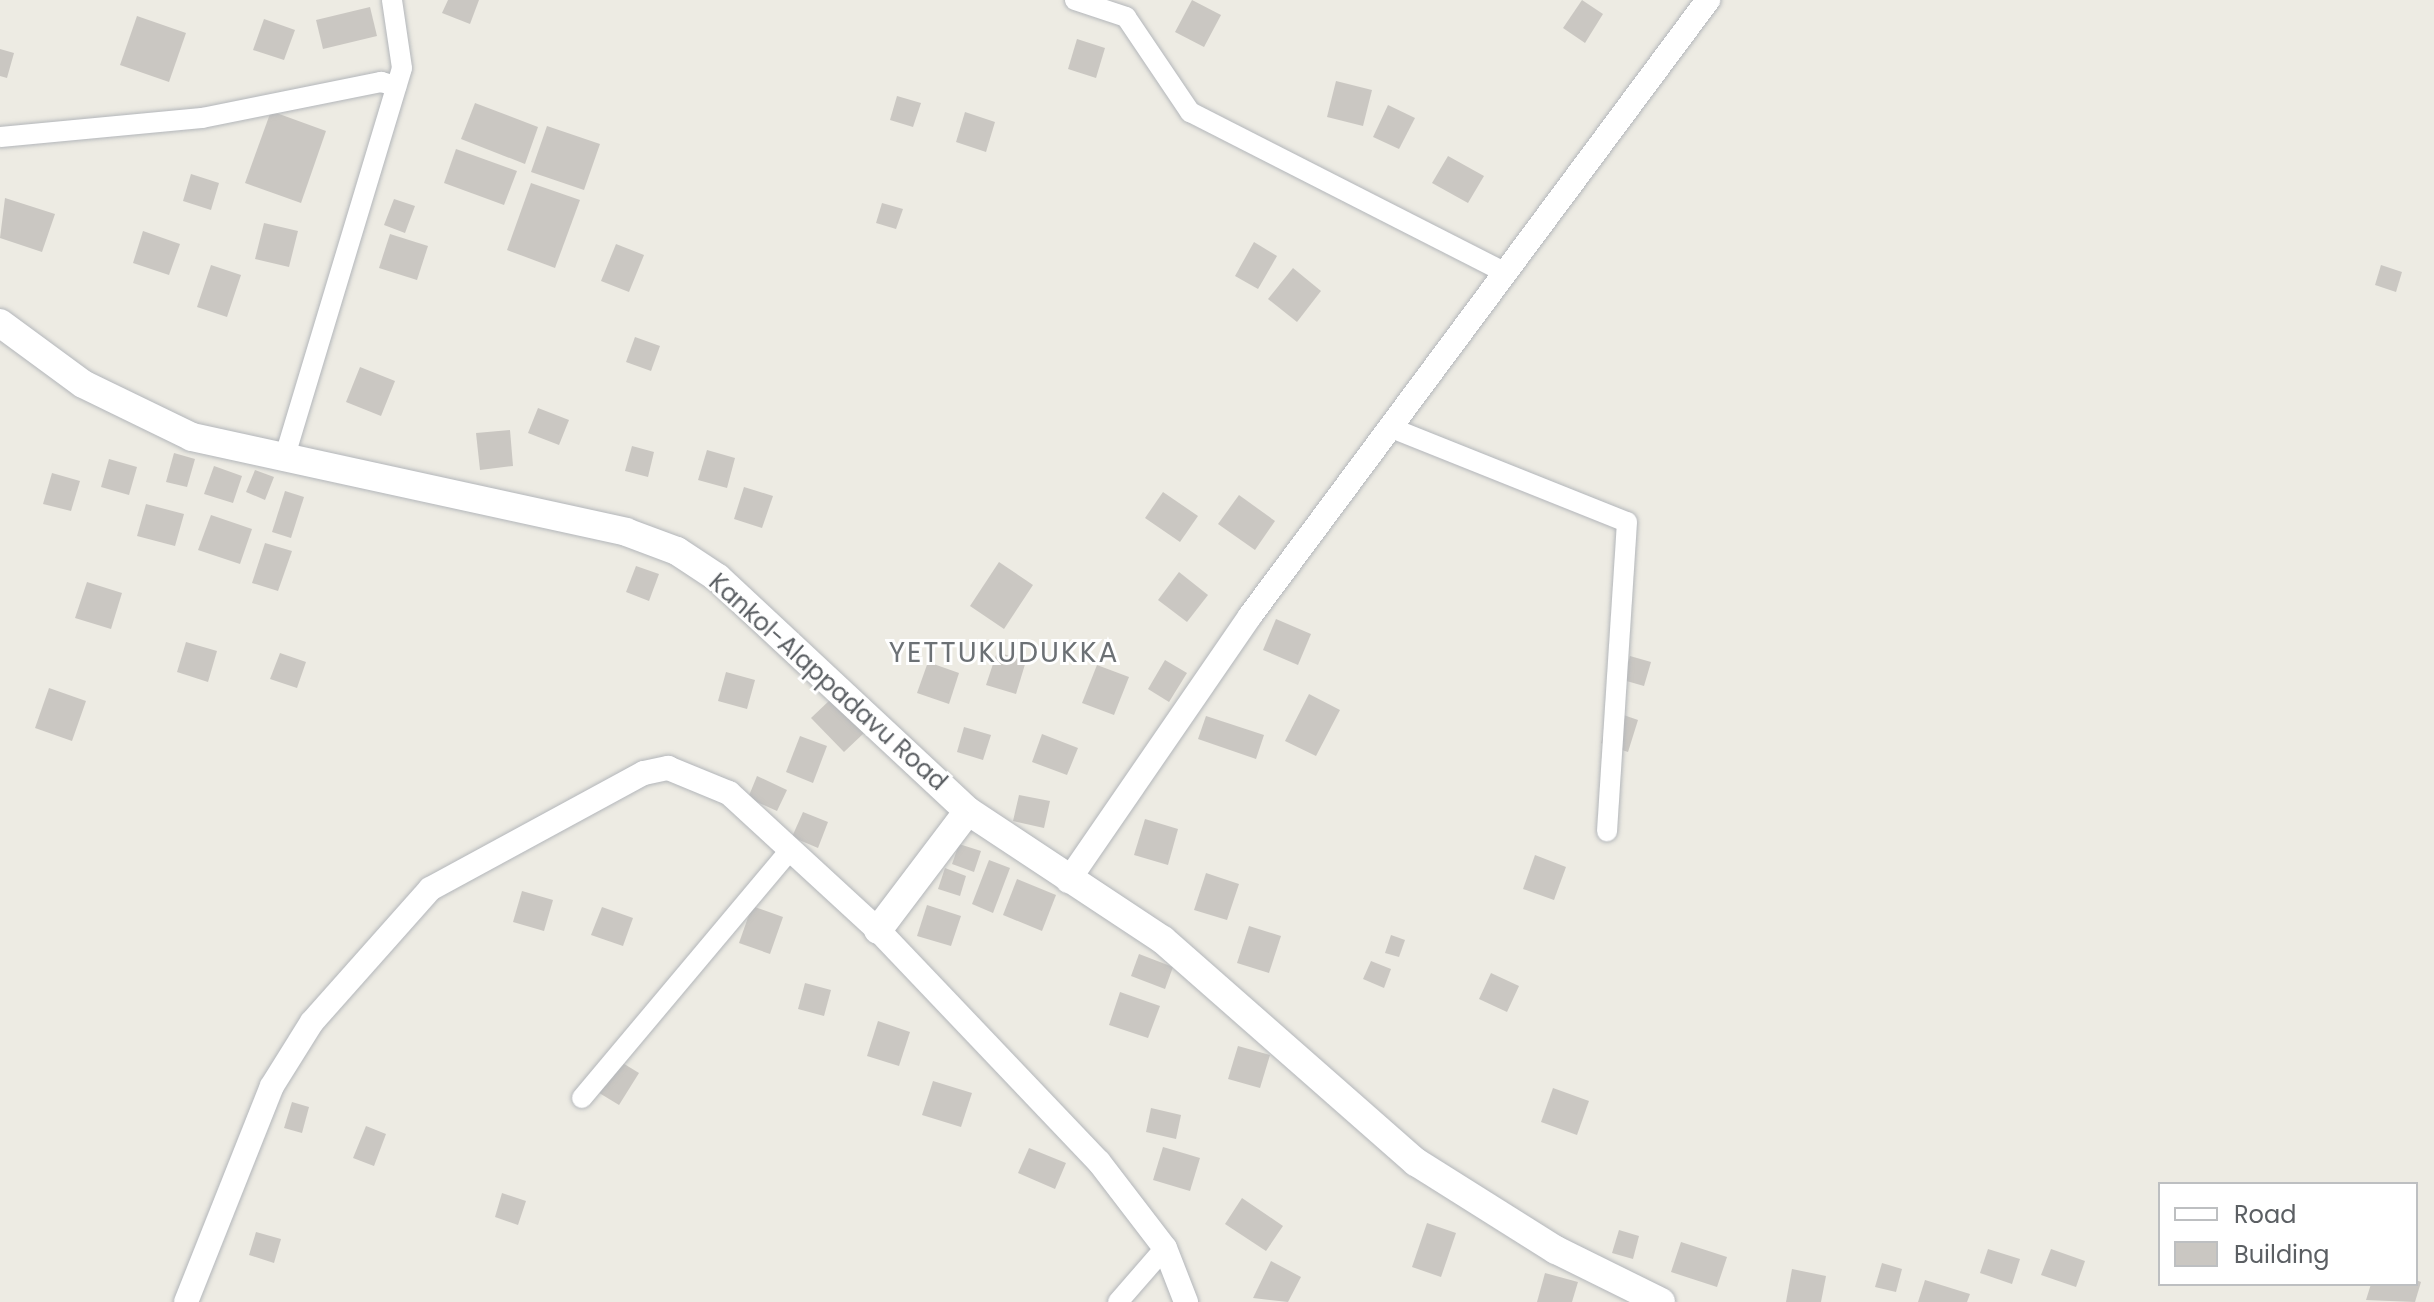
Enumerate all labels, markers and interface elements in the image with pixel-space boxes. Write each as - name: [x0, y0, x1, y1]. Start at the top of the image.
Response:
- street label: Kankol-Alappadavu Road: [703, 568, 953, 796]
- district label: YETTUKUDUKKA: [889, 636, 1119, 670]
- legend: [2158, 1182, 2418, 1286]
- text: Road: [2234, 1198, 2296, 1231]
- text: Building: [2234, 1238, 2330, 1271]

